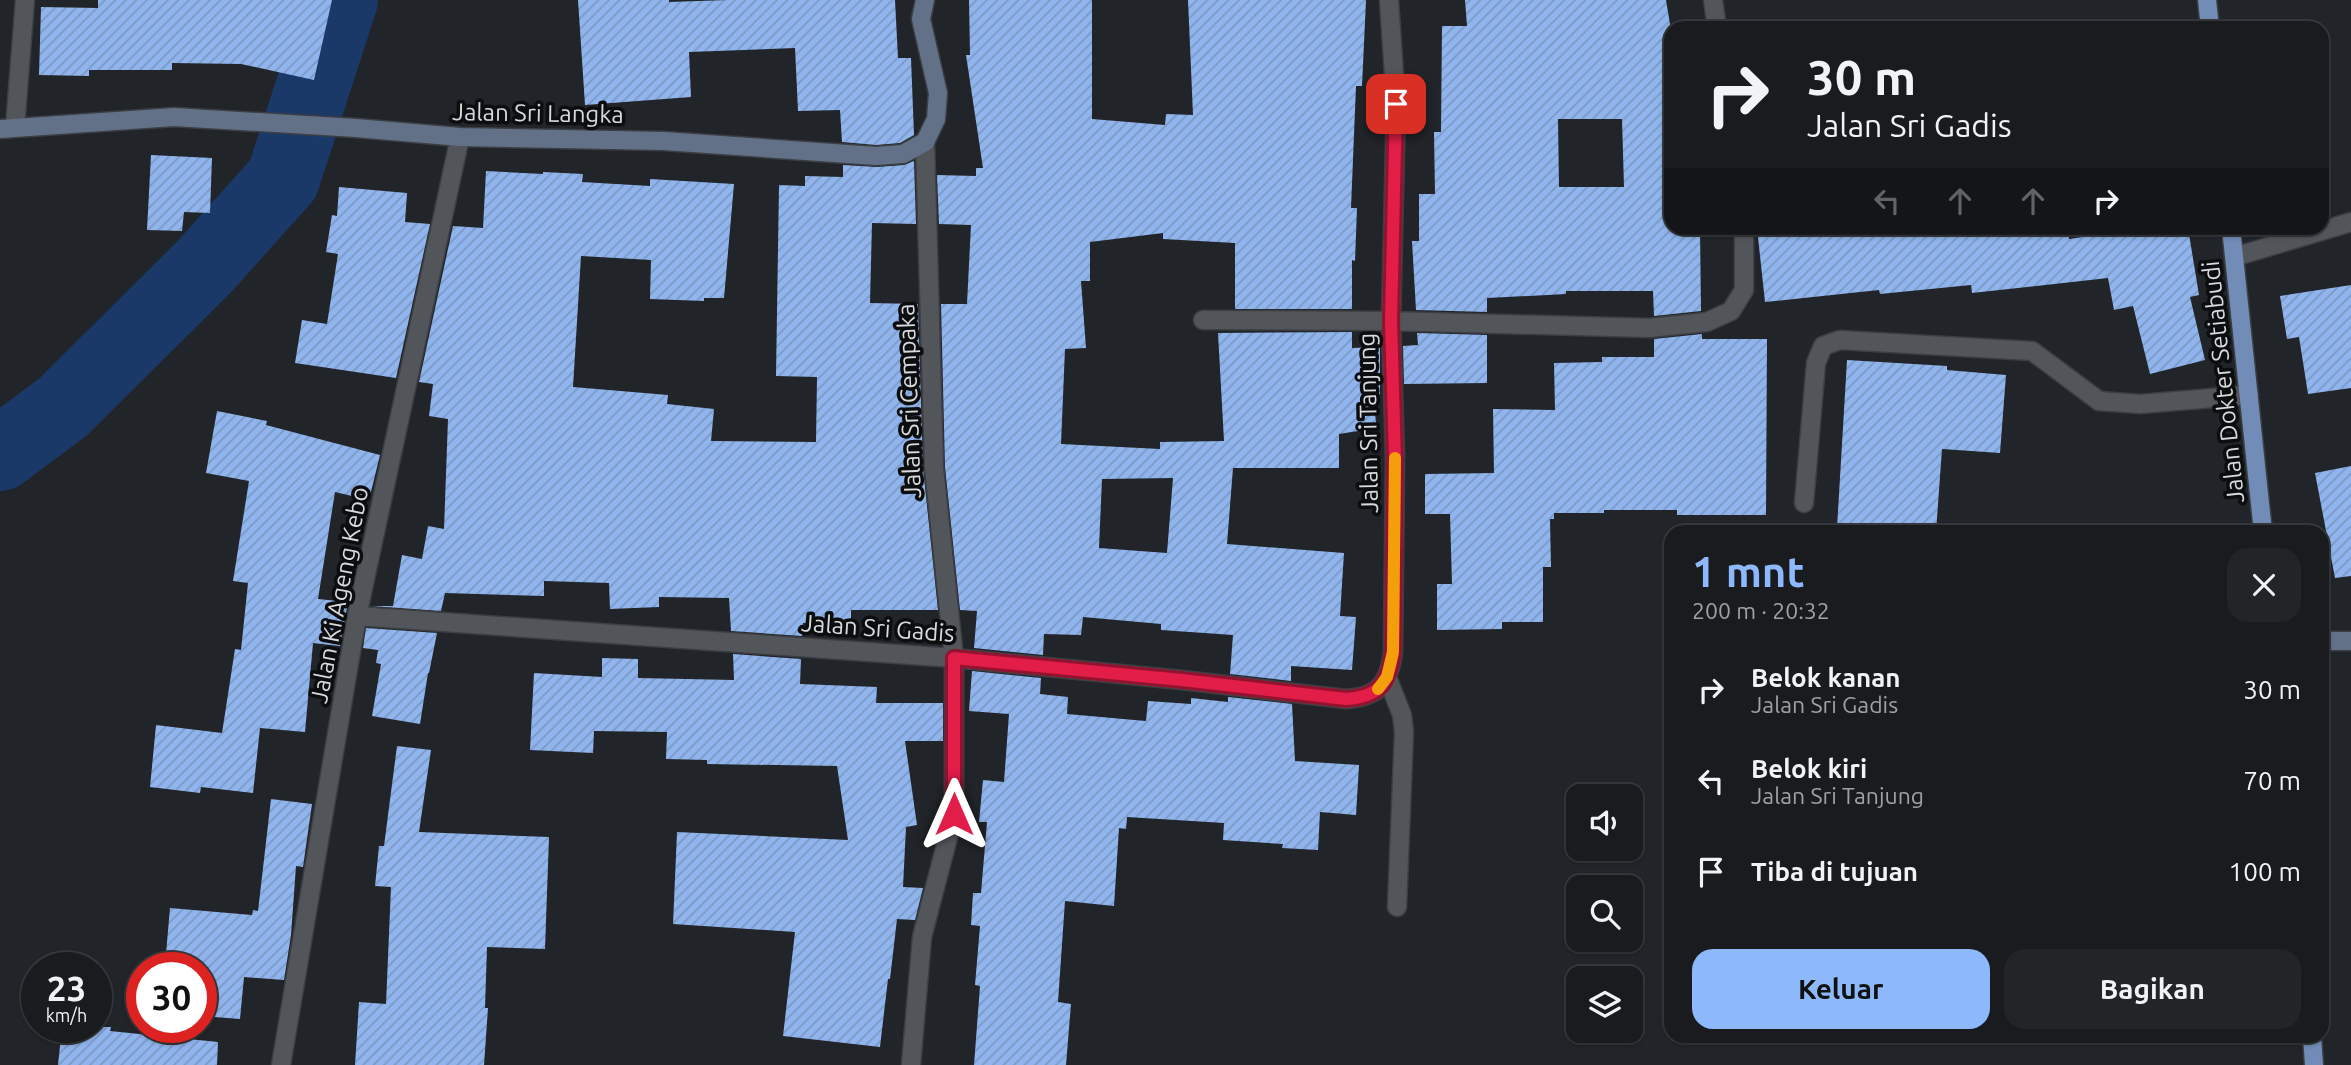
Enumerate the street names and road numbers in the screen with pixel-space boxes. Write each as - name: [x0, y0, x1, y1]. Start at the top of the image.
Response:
- street label: Jalan Sri Langka: [452, 98, 624, 128]
- street label: Jalan Dokter Setiabudi: [2197, 260, 2249, 504]
- street label: Jalan Sri Cempaka: [892, 303, 926, 499]
- street label: Jalan Sri Tanjung: [1353, 333, 1383, 513]
- street label: Jalan Ki Ageng Kebo: [305, 485, 373, 705]
- street label: Jalan Sri Gadis: [800, 609, 956, 647]

